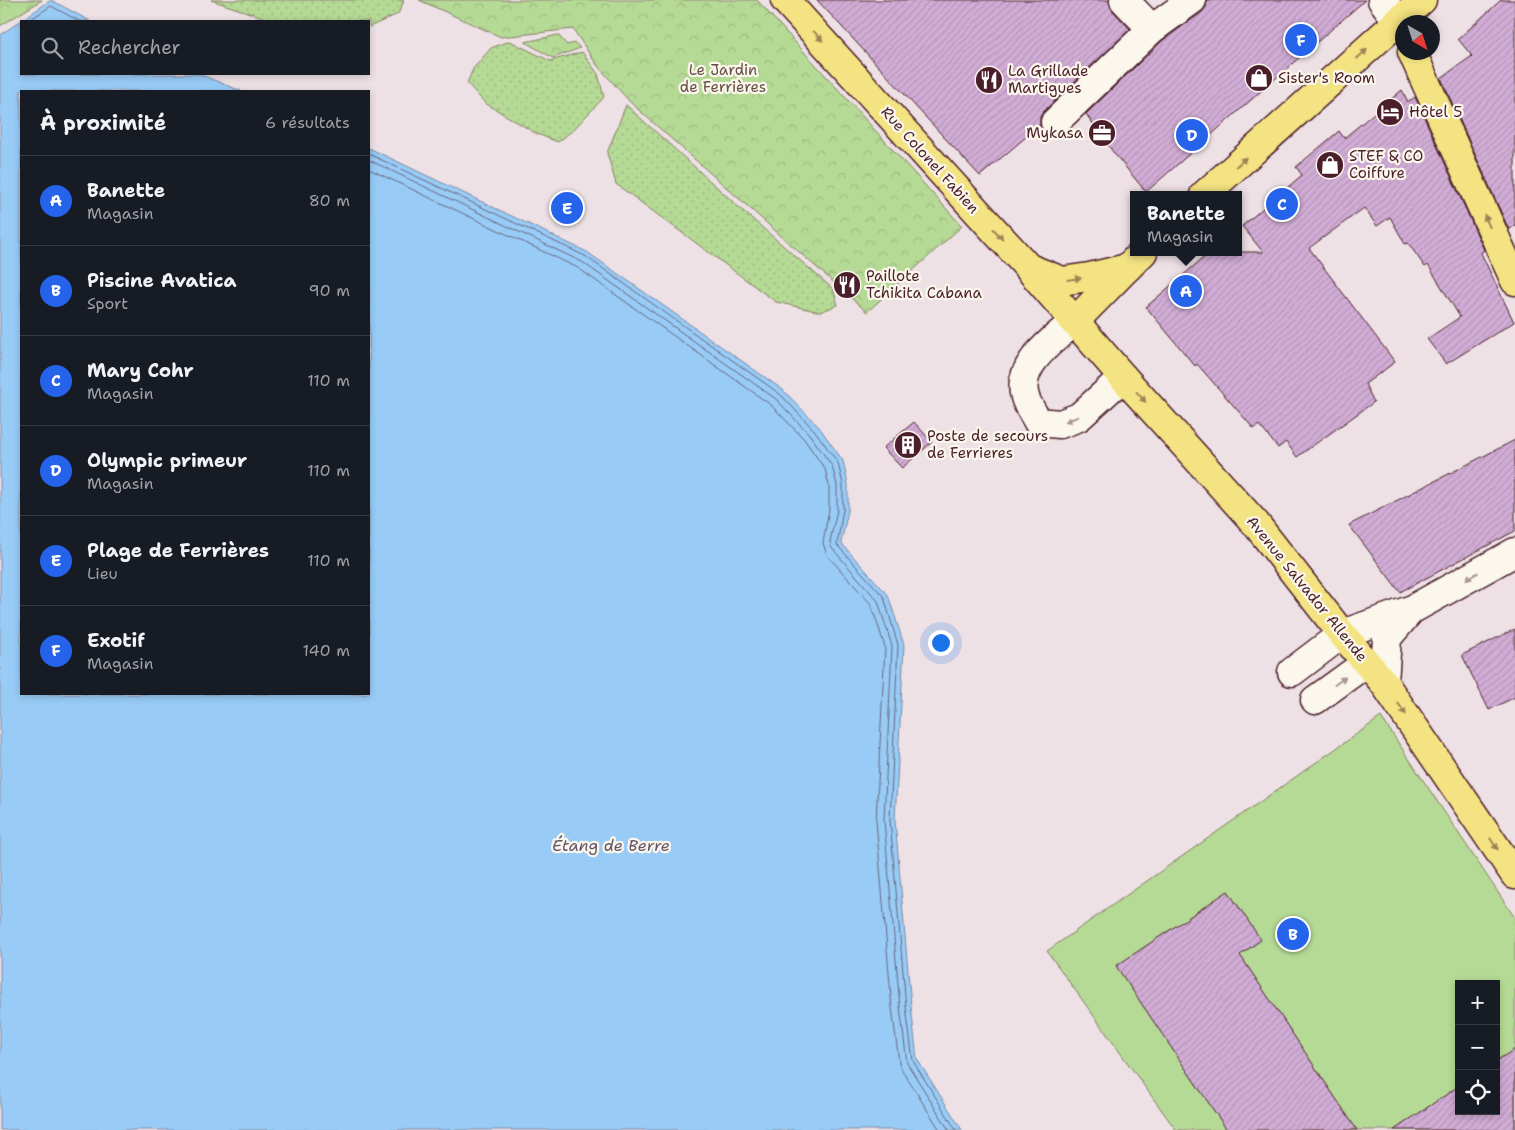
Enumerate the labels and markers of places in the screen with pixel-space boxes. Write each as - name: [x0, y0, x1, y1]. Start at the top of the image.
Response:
- pin: F: [1285, 21, 1317, 59]
- place label: La Grillade Martigues: [1008, 61, 1089, 98]
- shop icon: Sister's Room: [1244, 63, 1274, 93]
- restaurant icon: La Grillade Martigues: [974, 65, 1004, 95]
- place label: Sister's Room: [1278, 68, 1375, 88]
- hotel icon: Hôtel 5: [1375, 97, 1405, 127]
- place label: Hôtel 5: [1409, 102, 1462, 122]
- pin: D: [1176, 116, 1208, 154]
- office icon: Mykasa: [1087, 118, 1117, 148]
- place label: Mykasa: [1026, 123, 1084, 143]
- place label: STEF & CO Coiffure: [1349, 146, 1423, 183]
- shop icon: STEF & CO Coiffure: [1315, 150, 1345, 180]
- pin: C: [1266, 185, 1298, 223]
- pin: E: [551, 189, 583, 227]
- place label: Paillote Tchikita Cabana: [866, 266, 982, 303]
- restaurant icon: Paillote Tchikita Cabana: [832, 270, 862, 300]
- pin: A: [1170, 272, 1202, 310]
- place label: Poste de secours de Ferrieres: [927, 426, 1048, 463]
- building icon: Poste de secours de Ferrieres: [893, 430, 923, 460]
- pin: B: [1277, 915, 1309, 953]

